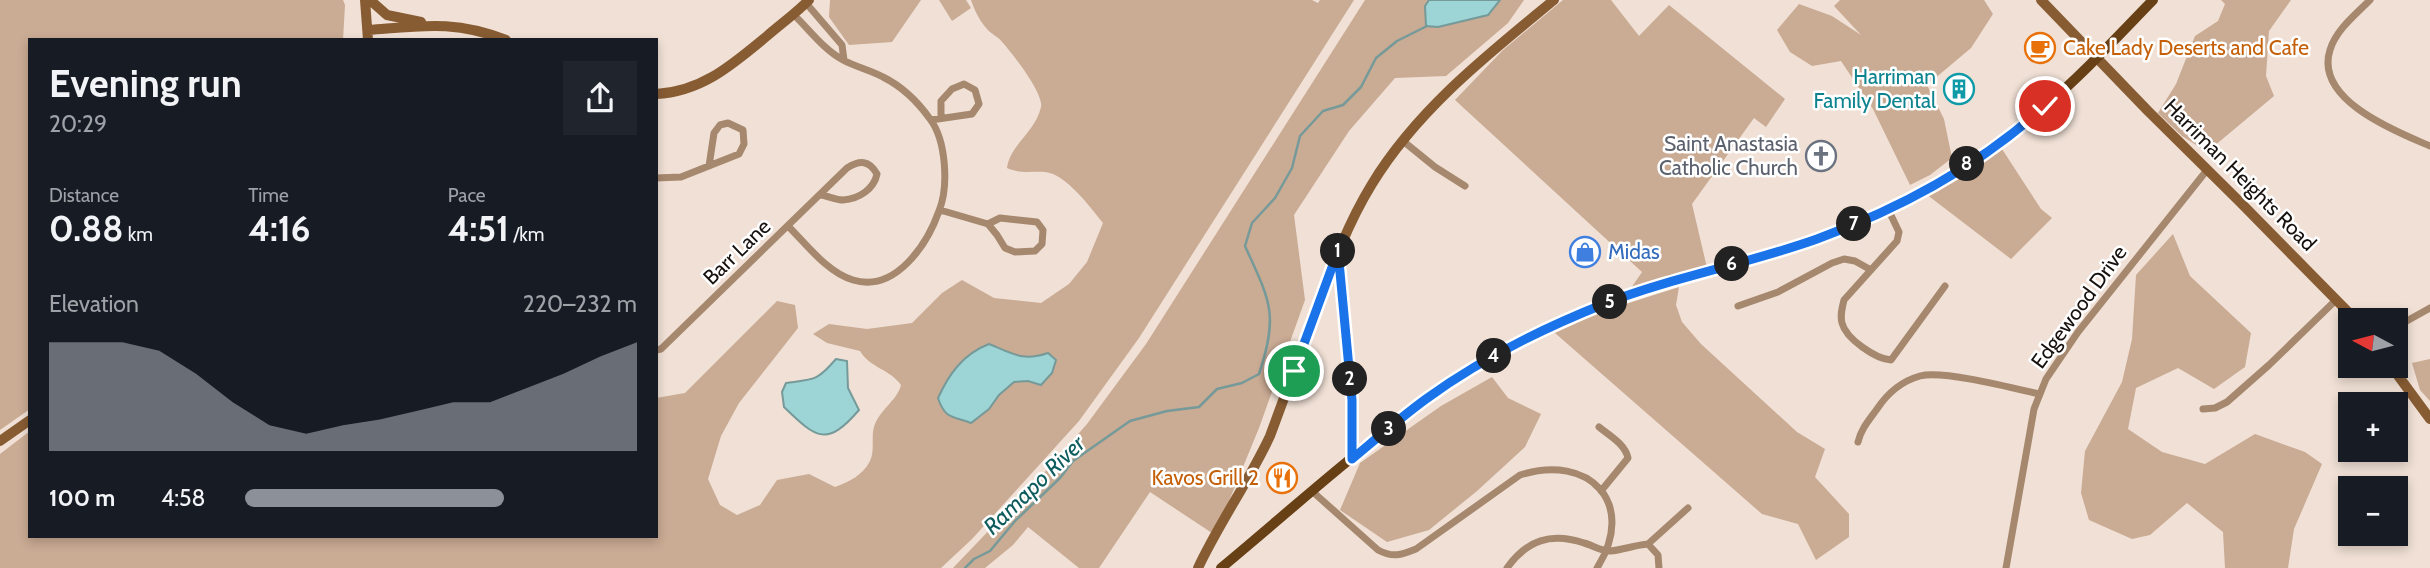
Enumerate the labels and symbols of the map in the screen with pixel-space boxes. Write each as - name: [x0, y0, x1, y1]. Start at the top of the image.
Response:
- cafe icon: Cake Lady Deserts and Cafe: [2023, 31, 2057, 65]
- place label: Cake Lady Deserts and Cafe: [2063, 35, 2309, 60]
- place label: Harriman Family Dental: [1814, 64, 1936, 113]
- building icon: Harriman Family Dental: [1942, 72, 1976, 106]
- pin: [2015, 76, 2075, 136]
- street label: Harriman Heights Road: [2159, 93, 2322, 256]
- place label: Saint Anastasia Catholic Church: [1659, 131, 1798, 180]
- church icon: Saint Anastasia Catholic Church: [1804, 139, 1838, 173]
- pin: 8: [1950, 146, 1984, 182]
- pin: 7: [1836, 206, 1871, 242]
- street label: Barr Lane: [698, 213, 776, 290]
- pin: 1: [1320, 233, 1356, 268]
- shop icon: Midas: [1568, 235, 1602, 269]
- place label: Midas: [1608, 239, 1660, 264]
- street label: Edgewood Drive: [2026, 240, 2132, 373]
- pin: 6: [1714, 246, 1750, 282]
- pin: 5: [1592, 284, 1628, 320]
- north arrow: [2338, 308, 2408, 378]
- pin: 4: [1476, 338, 1512, 374]
- pin: [1264, 341, 1324, 401]
- pin: 2: [1332, 362, 1368, 396]
- pin: 3: [1372, 412, 1406, 446]
- water label: Ramapo River: [978, 429, 1091, 540]
- restaurant icon: Kavos Grill 2: [1265, 461, 1299, 495]
- place label: Kavos Grill 2: [1152, 465, 1259, 490]

